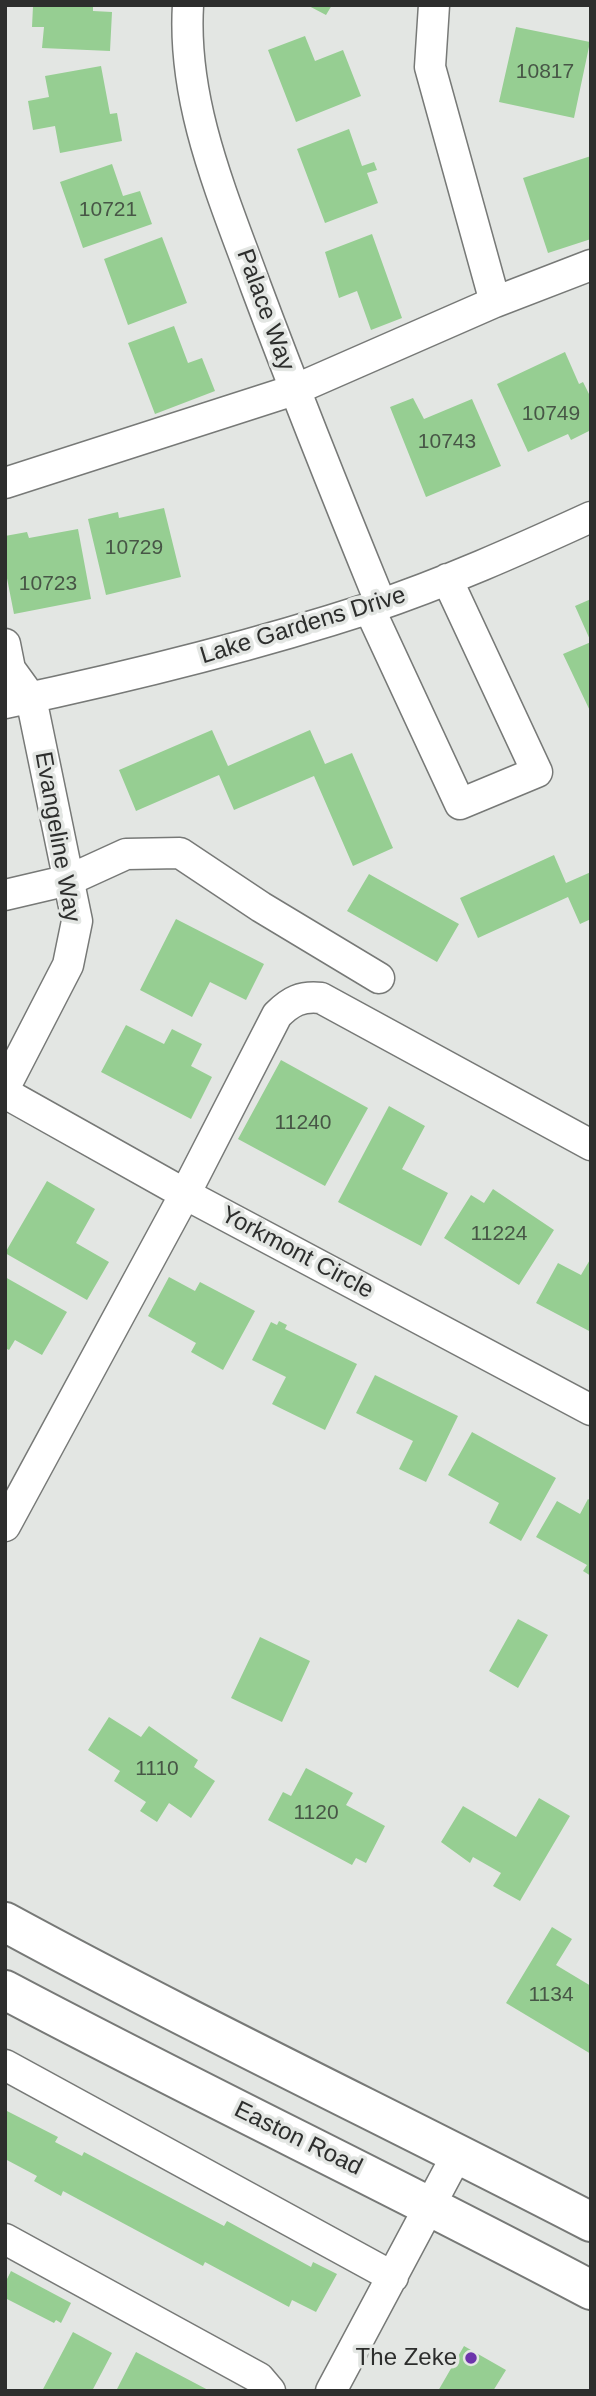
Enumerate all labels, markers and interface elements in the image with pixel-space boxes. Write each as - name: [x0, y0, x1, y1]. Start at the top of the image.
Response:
- house number: 10817: [516, 59, 574, 85]
- house number: 10721: [79, 197, 137, 223]
- street label: Palace Way: [230, 245, 300, 375]
- house number: 10749: [522, 401, 580, 427]
- house number: 10743: [418, 429, 476, 455]
- house number: 10729: [105, 535, 163, 561]
- house number: 10723: [19, 571, 77, 597]
- street label: Lake Gardens Drive: [197, 581, 409, 671]
- street label: Evangeline Way: [28, 750, 86, 924]
- house number: 11240: [275, 1110, 331, 1136]
- street label: Yorkmont Circle: [216, 1201, 378, 1305]
- house number: 11224: [471, 1221, 527, 1247]
- house number: 1110: [135, 1756, 179, 1782]
- house number: 1120: [293, 1800, 339, 1826]
- house number: 1134: [528, 1982, 574, 2008]
- street label: Easton Road: [229, 2096, 367, 2182]
- place label: The Zeke: [356, 2344, 457, 2372]
- marker: The Zeke: [463, 2350, 479, 2366]

